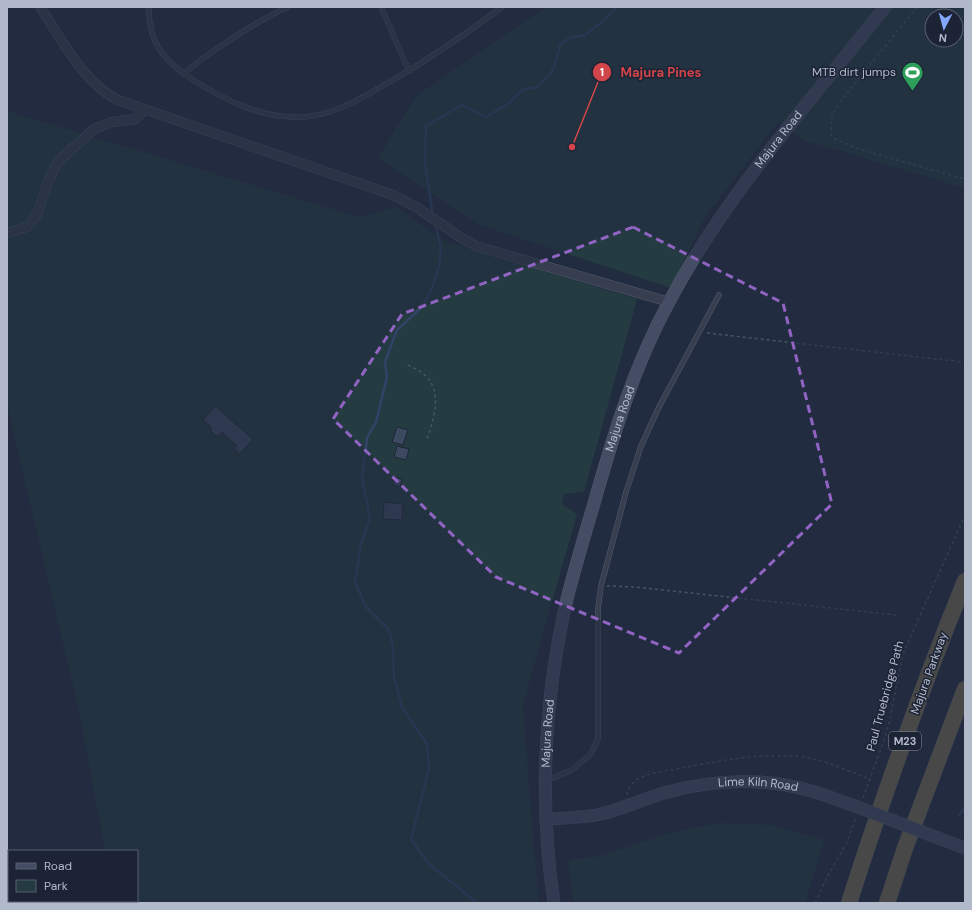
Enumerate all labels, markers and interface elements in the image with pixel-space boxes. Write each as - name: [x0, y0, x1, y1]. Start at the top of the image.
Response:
- north arrow: [924, 8, 964, 48]
- text: N: [938, 31, 948, 45]
- sports icon: MTB dirt jumps: [899, 59, 925, 92]
- callout: Majura Pines: [592, 60, 709, 85]
- text: 1: [600, 64, 604, 80]
- text: Majura Pines: [620, 64, 702, 81]
- place label: MTB dirt jumps: [812, 64, 896, 80]
- street label: Majura Road: [751, 107, 806, 171]
- street label: Majura Road: [602, 383, 639, 454]
- street label: Majura Parkway: [907, 629, 951, 716]
- street label: Paul Truebridge Path: [863, 639, 907, 753]
- street label: Majura Road: [538, 698, 558, 768]
- road number: M23: [889, 732, 921, 750]
- street label: Lime Kiln Road: [717, 774, 800, 795]
- legend: [8, 850, 138, 902]
- text: Road: [44, 858, 72, 874]
- text: Park: [44, 878, 68, 894]

